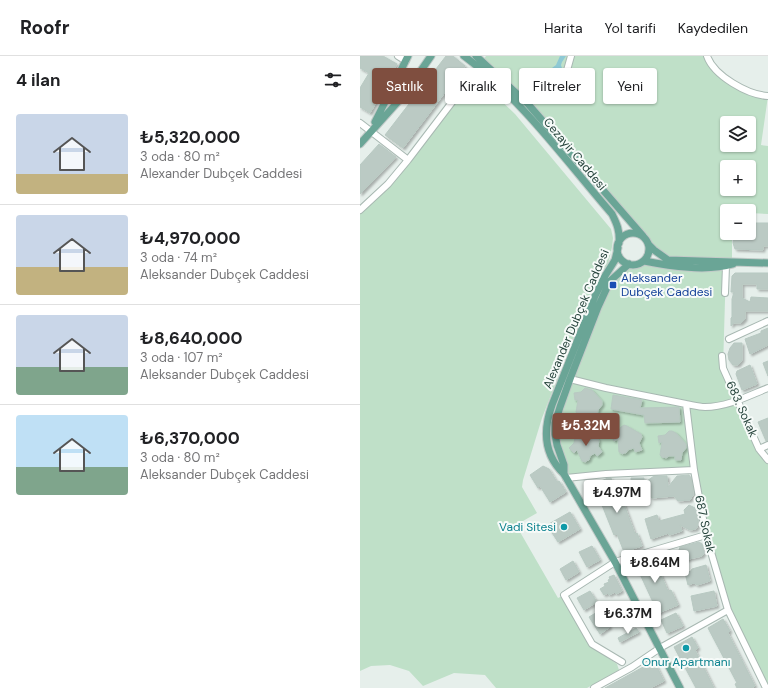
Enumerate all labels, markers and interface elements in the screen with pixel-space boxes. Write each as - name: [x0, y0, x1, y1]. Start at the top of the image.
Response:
- text: Roofr: [20, 15, 69, 40]
- text: Harita: [544, 19, 583, 37]
- text: Yol tarifi: [605, 19, 656, 37]
- text: Kaydedilen: [678, 19, 748, 37]
- chip: Satılık: [372, 68, 437, 104]
- chip: Kiralık: [445, 68, 511, 104]
- chip: Filtreler: [519, 68, 595, 104]
- chip: Yeni: [603, 68, 657, 104]
- text: 4 ilan: [16, 69, 61, 91]
- icon: filters: [322, 69, 344, 91]
- street label: Cezayir Caddesi: [540, 114, 610, 194]
- map controls: [720, 116, 756, 240]
- button: layers: [720, 116, 756, 152]
- text: ₺5,320,000: [140, 126, 240, 148]
- icon: home: [48, 130, 96, 178]
- text: 3 oda · 80 m²: [140, 148, 220, 165]
- button: +: [720, 160, 756, 196]
- text: Alexander Dubçek Caddesi: [140, 165, 302, 182]
- button: −: [720, 204, 756, 240]
- text: ₺4,970,000: [140, 227, 240, 249]
- icon: home: [48, 231, 96, 279]
- street label: Alexander Dubçek Caddesi: [539, 247, 613, 391]
- text: 3 oda · 74 m²: [140, 249, 217, 266]
- text: Aleksander Dubçek Caddesi: [140, 266, 309, 283]
- place label: Aleksander Dubçek Caddesi: [621, 270, 712, 300]
- marker: Aleksander Dubçek Caddesi: [608, 280, 618, 290]
- text: ₺8,640,000: [140, 327, 242, 349]
- icon: home: [48, 331, 96, 379]
- text: 3 oda · 107 m²: [140, 349, 223, 366]
- text: Aleksander Dubçek Caddesi: [140, 366, 309, 383]
- street label: 683. Sokak: [722, 378, 762, 440]
- pin: ₺5.32M: [553, 413, 619, 447]
- text: ₺5.32M: [562, 417, 610, 434]
- text: ₺6,370,000: [140, 427, 240, 449]
- icon: home: [48, 431, 96, 479]
- text: 3 oda · 80 m²: [140, 449, 220, 466]
- text: Aleksander Dubçek Caddesi: [140, 466, 309, 483]
- pin: ₺4.97M: [584, 480, 650, 514]
- text: ₺4.97M: [593, 484, 641, 501]
- street label: 687. Sokak: [691, 494, 719, 554]
- place label: Vadi Sitesi: [499, 519, 556, 535]
- marker: Vadi Sitesi: [559, 522, 569, 532]
- pin: ₺8.64M: [622, 550, 688, 584]
- text: ₺8.64M: [630, 554, 680, 571]
- pin: ₺6.37M: [595, 601, 661, 635]
- text: ₺6.37M: [604, 605, 652, 622]
- marker: Onur Apartmanı: [681, 643, 691, 653]
- place label: Onur Apartmanı: [642, 654, 730, 670]

